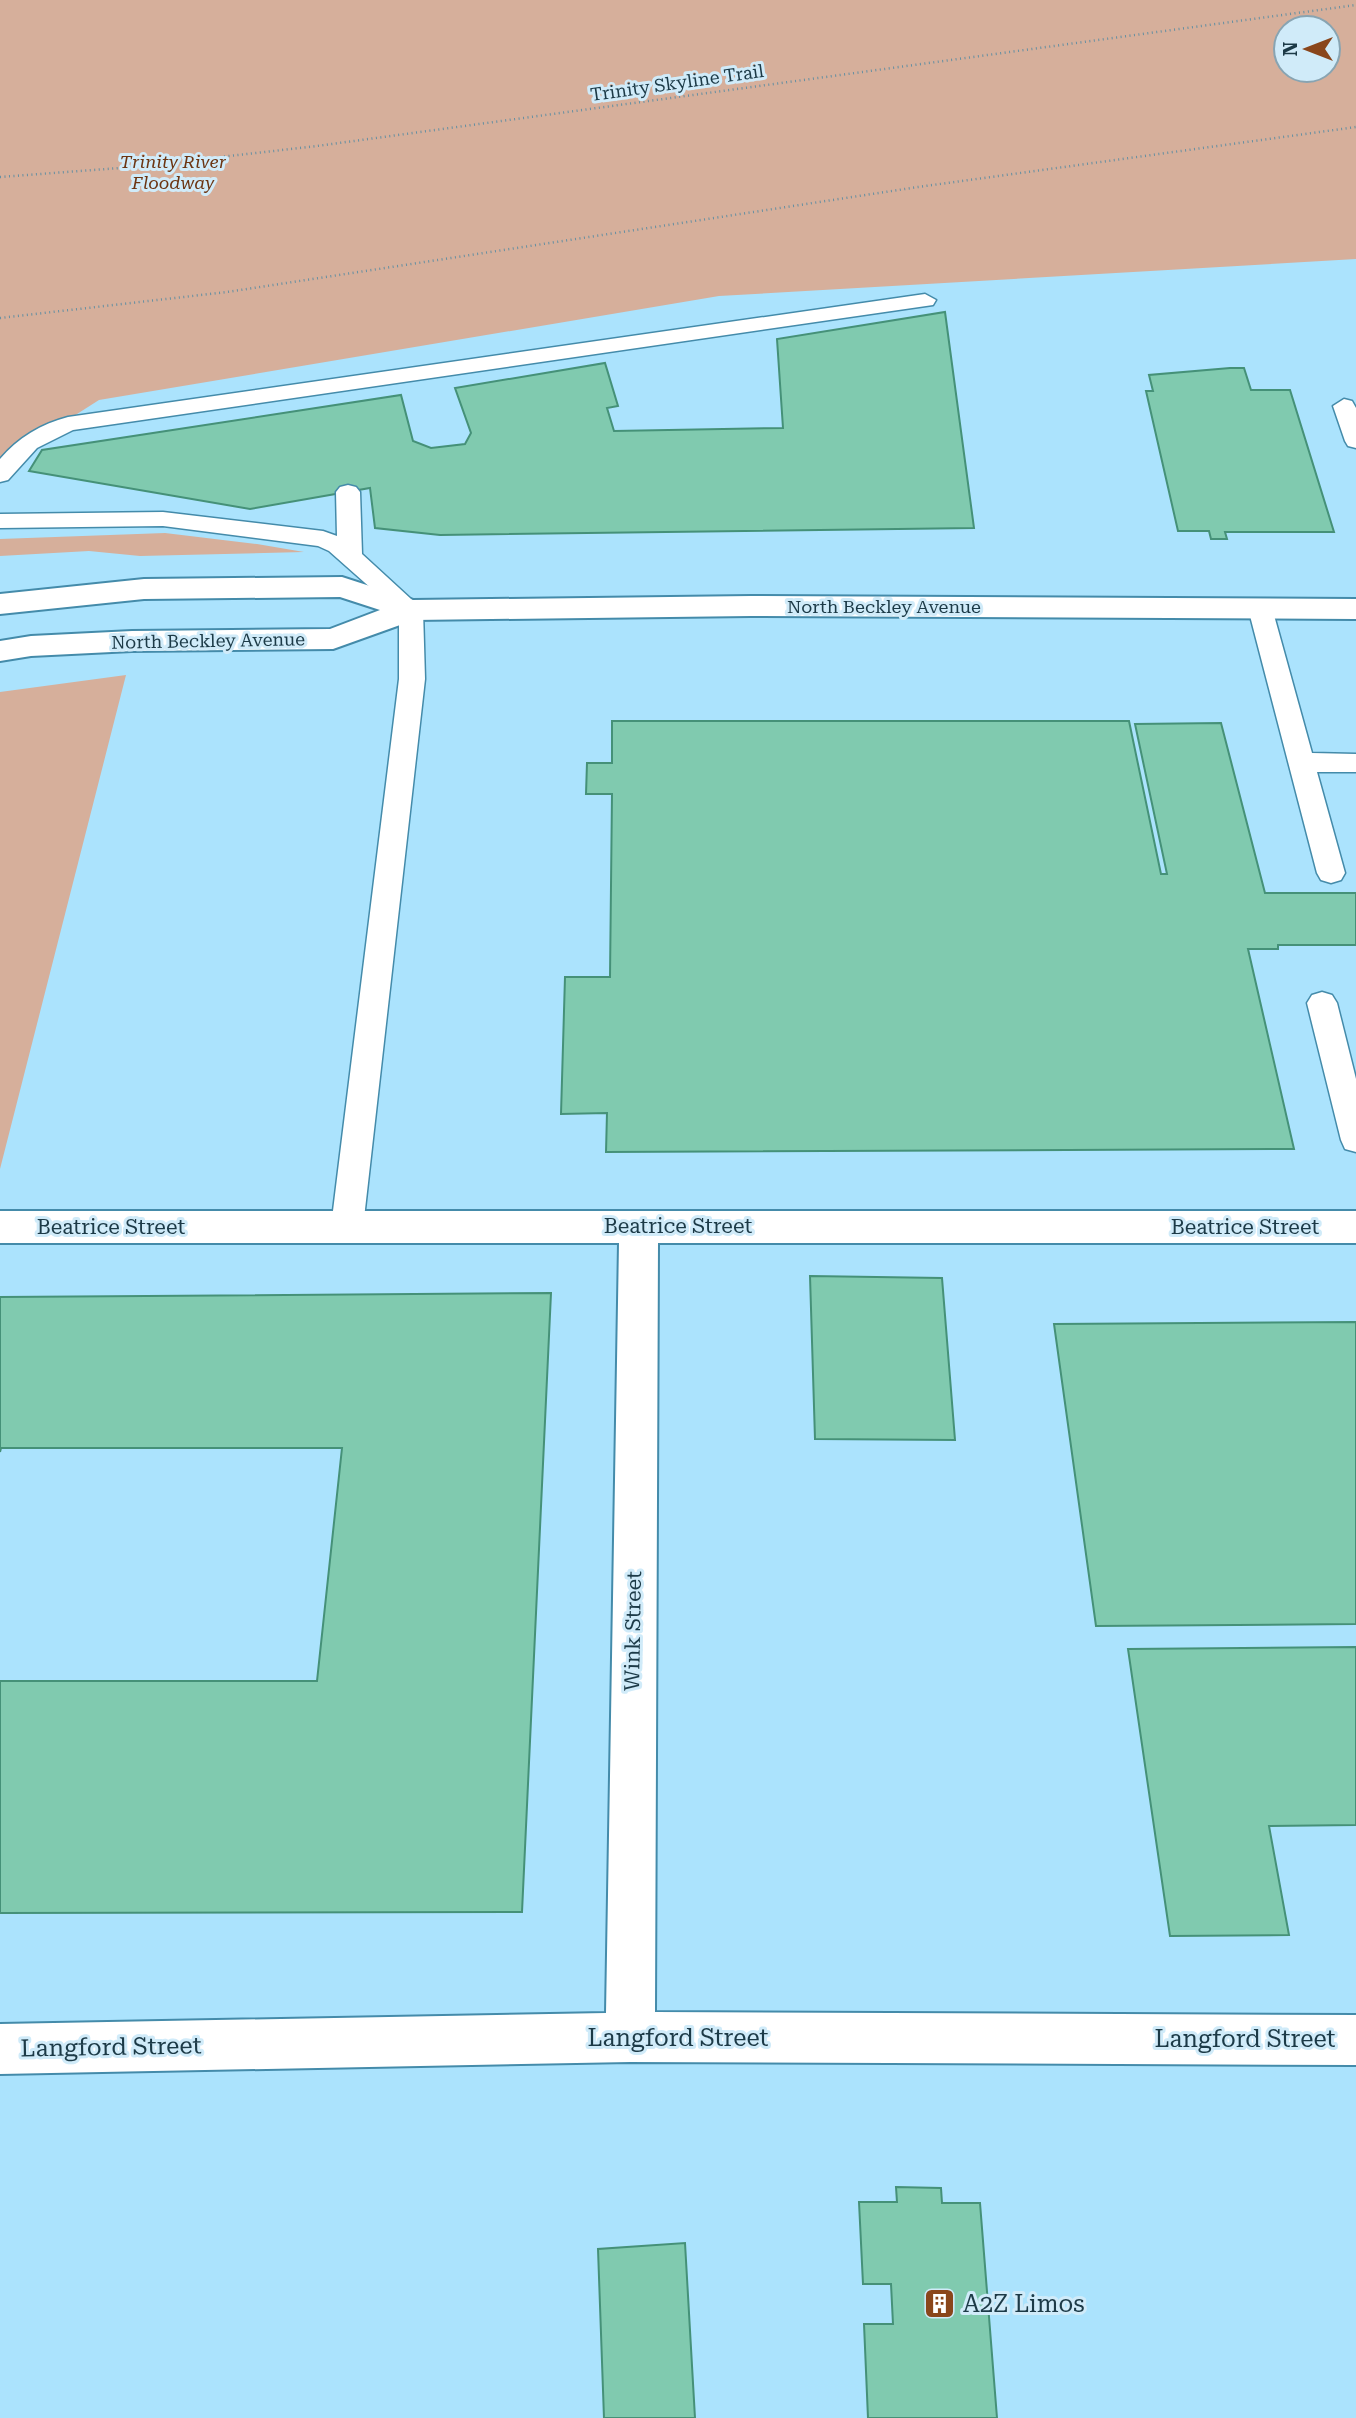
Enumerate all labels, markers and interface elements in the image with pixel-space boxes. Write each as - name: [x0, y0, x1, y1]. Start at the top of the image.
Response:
- north arrow: [1272, 14, 1342, 84]
- text: N: [1279, 41, 1302, 56]
- street label: Trinity Skyline Trail: [589, 60, 765, 105]
- park label: Trinity River Floodway: [120, 151, 227, 193]
- street label: North Beckley Avenue: [787, 596, 981, 617]
- street label: North Beckley Avenue: [111, 628, 305, 653]
- street label: Beatrice Street: [604, 1214, 753, 1238]
- street label: Beatrice Street: [37, 1215, 186, 1239]
- street label: Beatrice Street: [1171, 1215, 1320, 1239]
- street label: Wink Street: [620, 1571, 646, 1691]
- street label: Langford Street: [587, 2024, 769, 2052]
- street label: Langford Street: [1154, 2025, 1336, 2053]
- street label: Langford Street: [20, 2031, 202, 2063]
- building icon: A2Z Limos: [923, 2287, 957, 2321]
- place label: A2Z Limos: [963, 2290, 1085, 2318]

